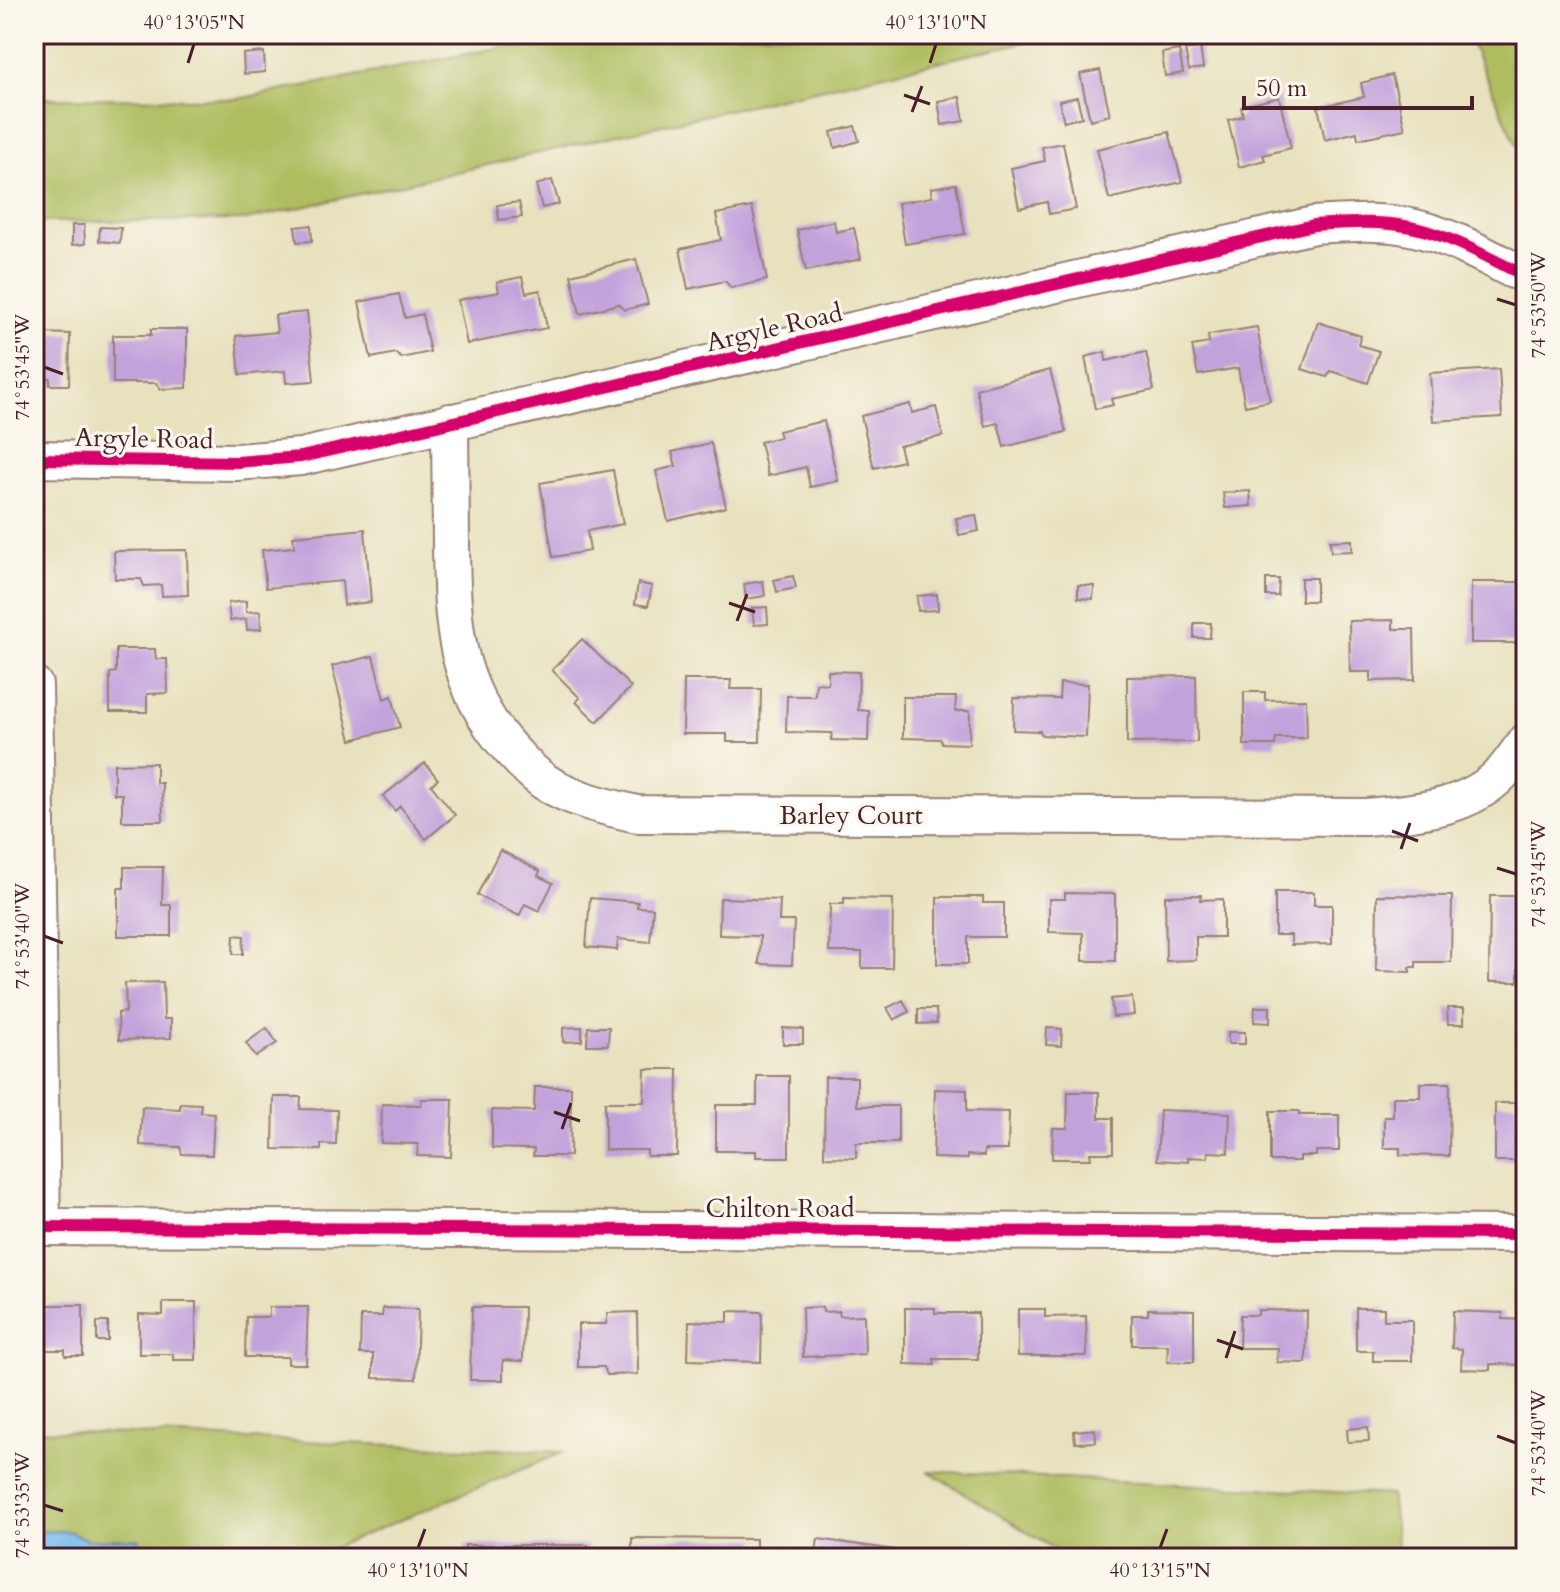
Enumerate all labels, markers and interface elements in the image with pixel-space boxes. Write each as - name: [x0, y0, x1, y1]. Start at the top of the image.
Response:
- text: 40°13'05"N: [143, 9, 245, 36]
- text: 40°13'10"N: [885, 9, 987, 36]
- scale bar: [1244, 60, 1472, 110]
- text: 50 m: [1256, 72, 1308, 105]
- text: 74°53'50"W: [1525, 251, 1552, 358]
- street label: Argyle Road: [703, 295, 846, 360]
- text: 74°53'45"W: [9, 313, 36, 420]
- street label: Argyle Road: [74, 420, 214, 457]
- street label: Barley Court: [779, 798, 923, 833]
- text: 74°53'45"W: [1525, 820, 1552, 927]
- text: 74°53'40"W: [9, 882, 36, 989]
- street label: Chilton Road: [705, 1191, 855, 1226]
- text: 74°53'40"W: [1525, 1389, 1552, 1496]
- text: 74°53'35"W: [9, 1451, 36, 1558]
- text: 40°13'10"N: [367, 1557, 469, 1584]
- text: 40°13'15"N: [1109, 1557, 1211, 1584]

